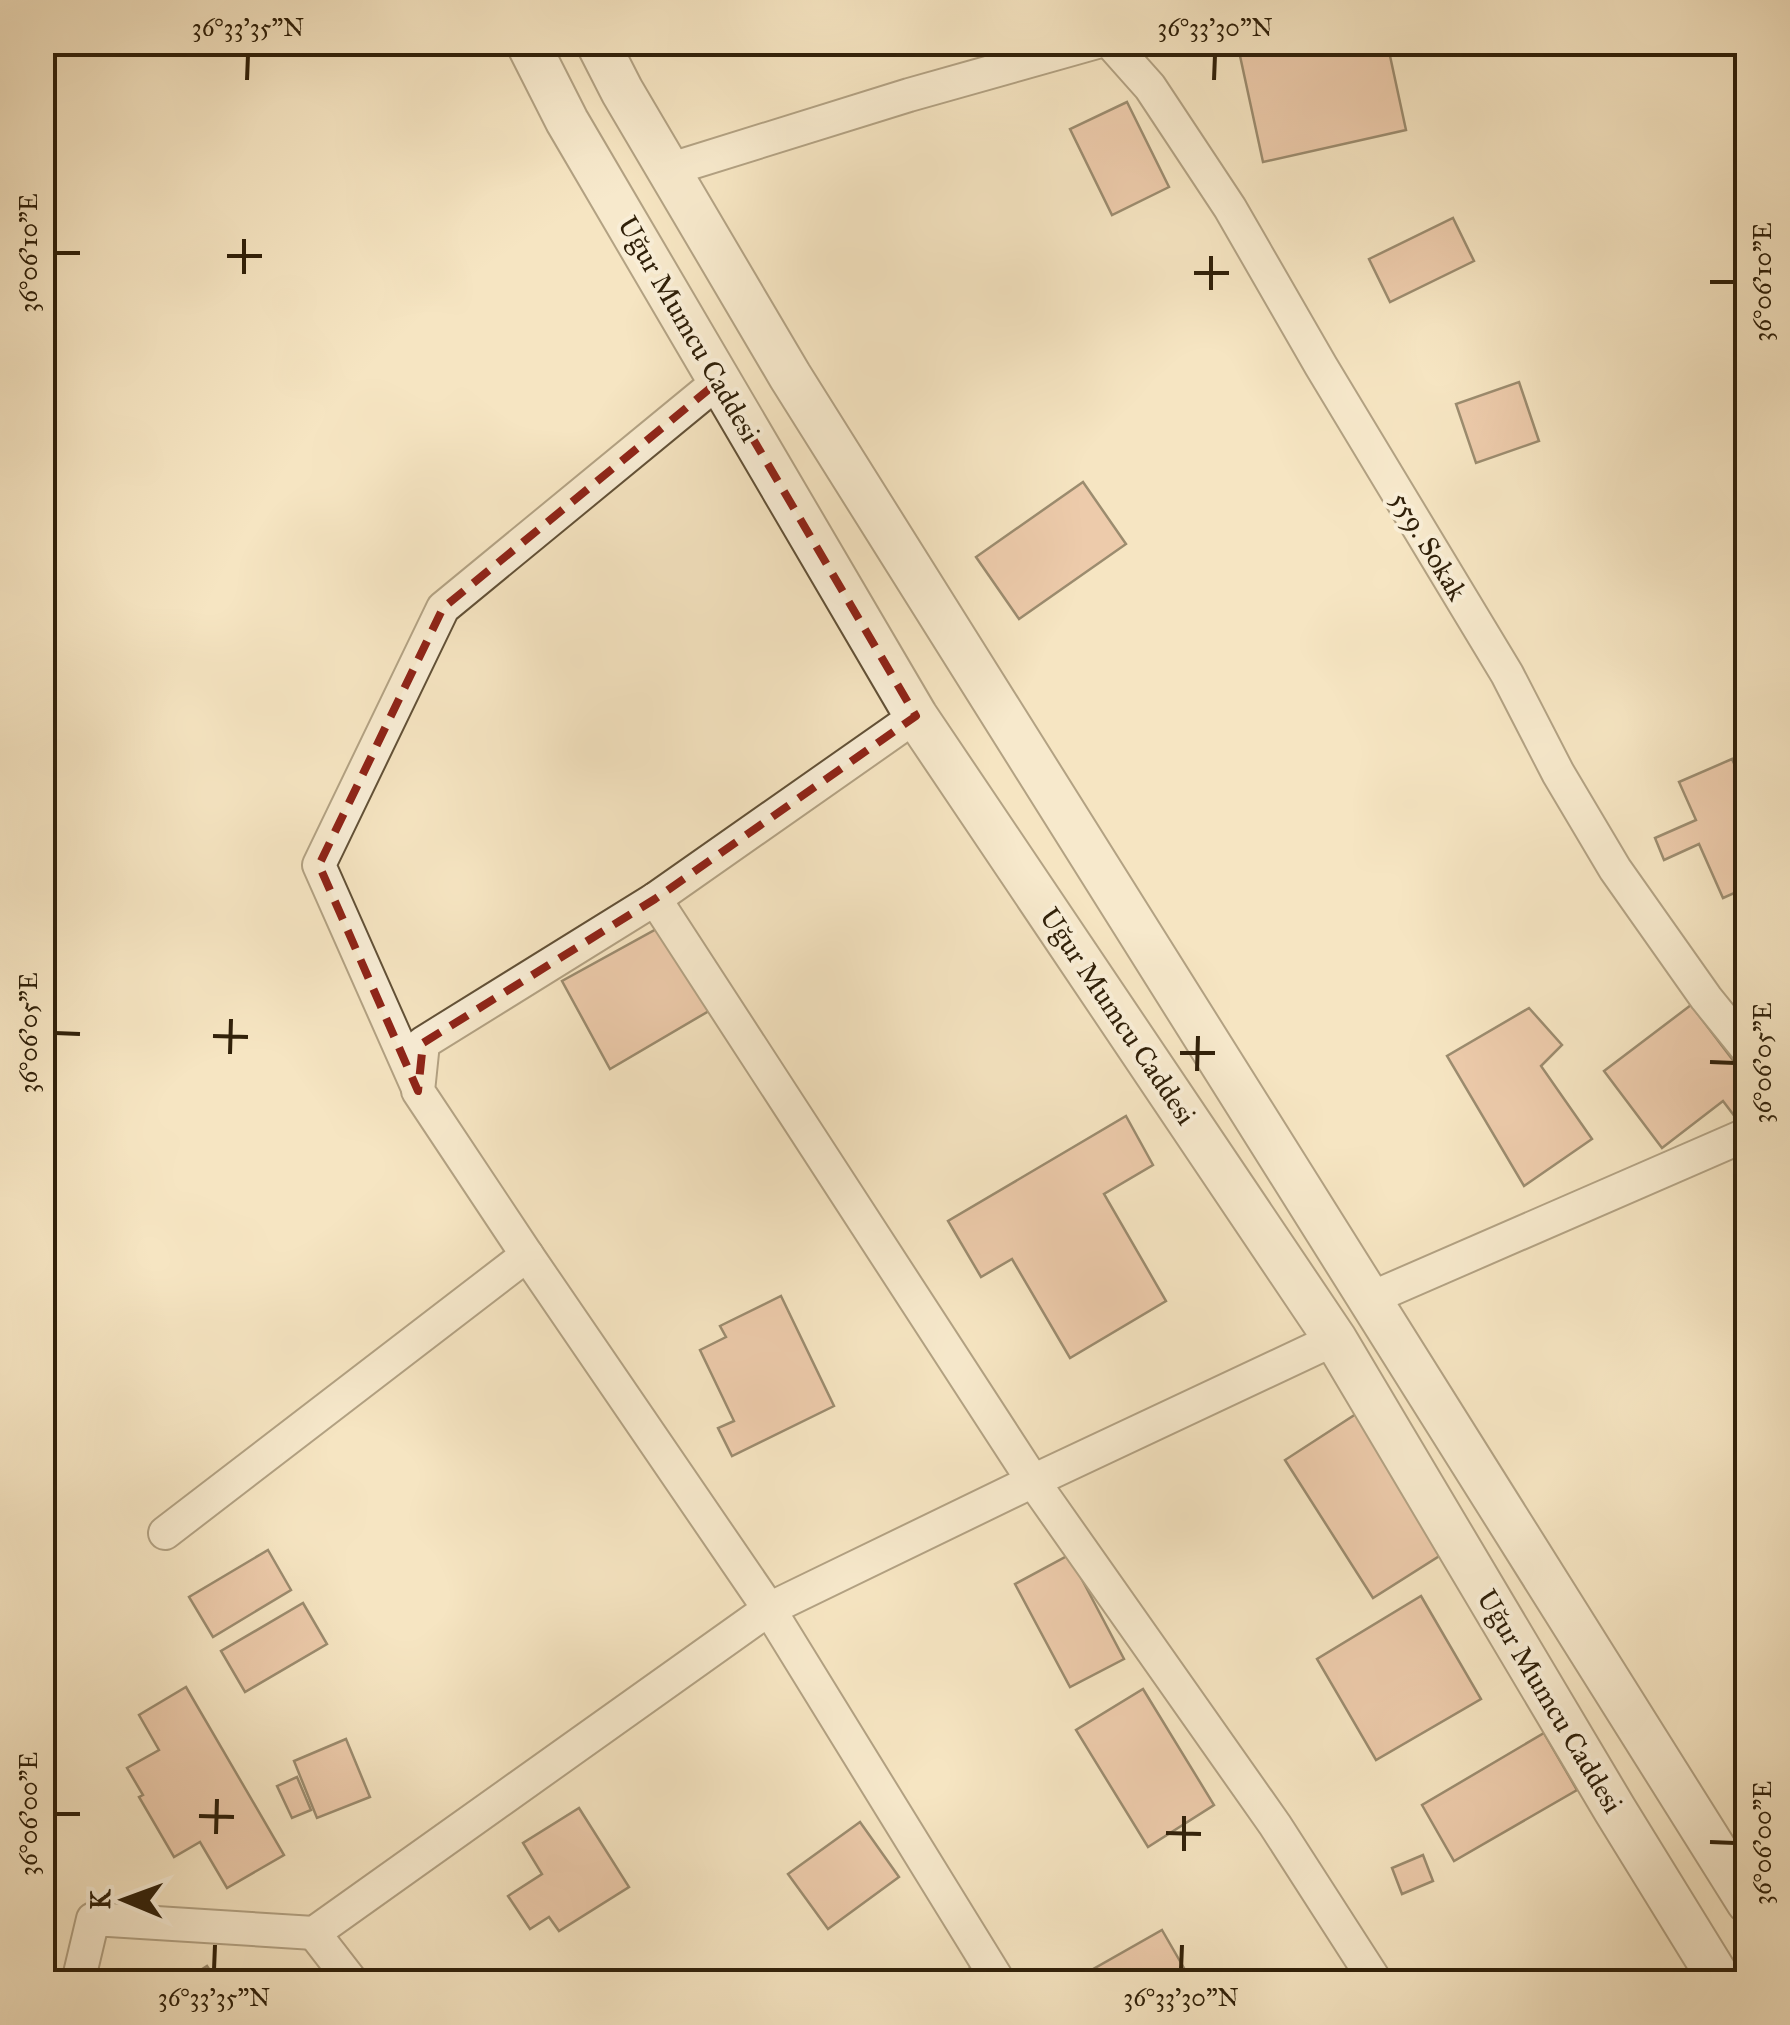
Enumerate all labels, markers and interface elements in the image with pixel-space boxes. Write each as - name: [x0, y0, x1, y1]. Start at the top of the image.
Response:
- text: 36°33'35"N: [192, 12, 304, 43]
- text: 36°33'30"N: [1157, 12, 1273, 43]
- text: 36°06'10"E: [13, 193, 44, 313]
- street label: Uğur Mumcu Caddesi: [610, 210, 768, 448]
- text: 36°06'10"E: [1747, 222, 1778, 342]
- street label: 559. Sokak: [1383, 485, 1475, 607]
- street label: Uğur Mumcu Caddesi: [1032, 901, 1204, 1132]
- text: 36°06'05"E: [13, 972, 44, 1094]
- text: 36°06'05"E: [1747, 1002, 1778, 1124]
- street label: Uğur Mumcu Caddesi: [1469, 1583, 1631, 1820]
- text: 36°06'00"E: [13, 1752, 44, 1876]
- text: 36°06'00"E: [1747, 1781, 1778, 1905]
- north arrow: [75, 1850, 175, 1950]
- text: K: [83, 1888, 118, 1910]
- text: 36°33'35"N: [158, 1982, 270, 2013]
- text: 36°33'30"N: [1123, 1982, 1239, 2013]

